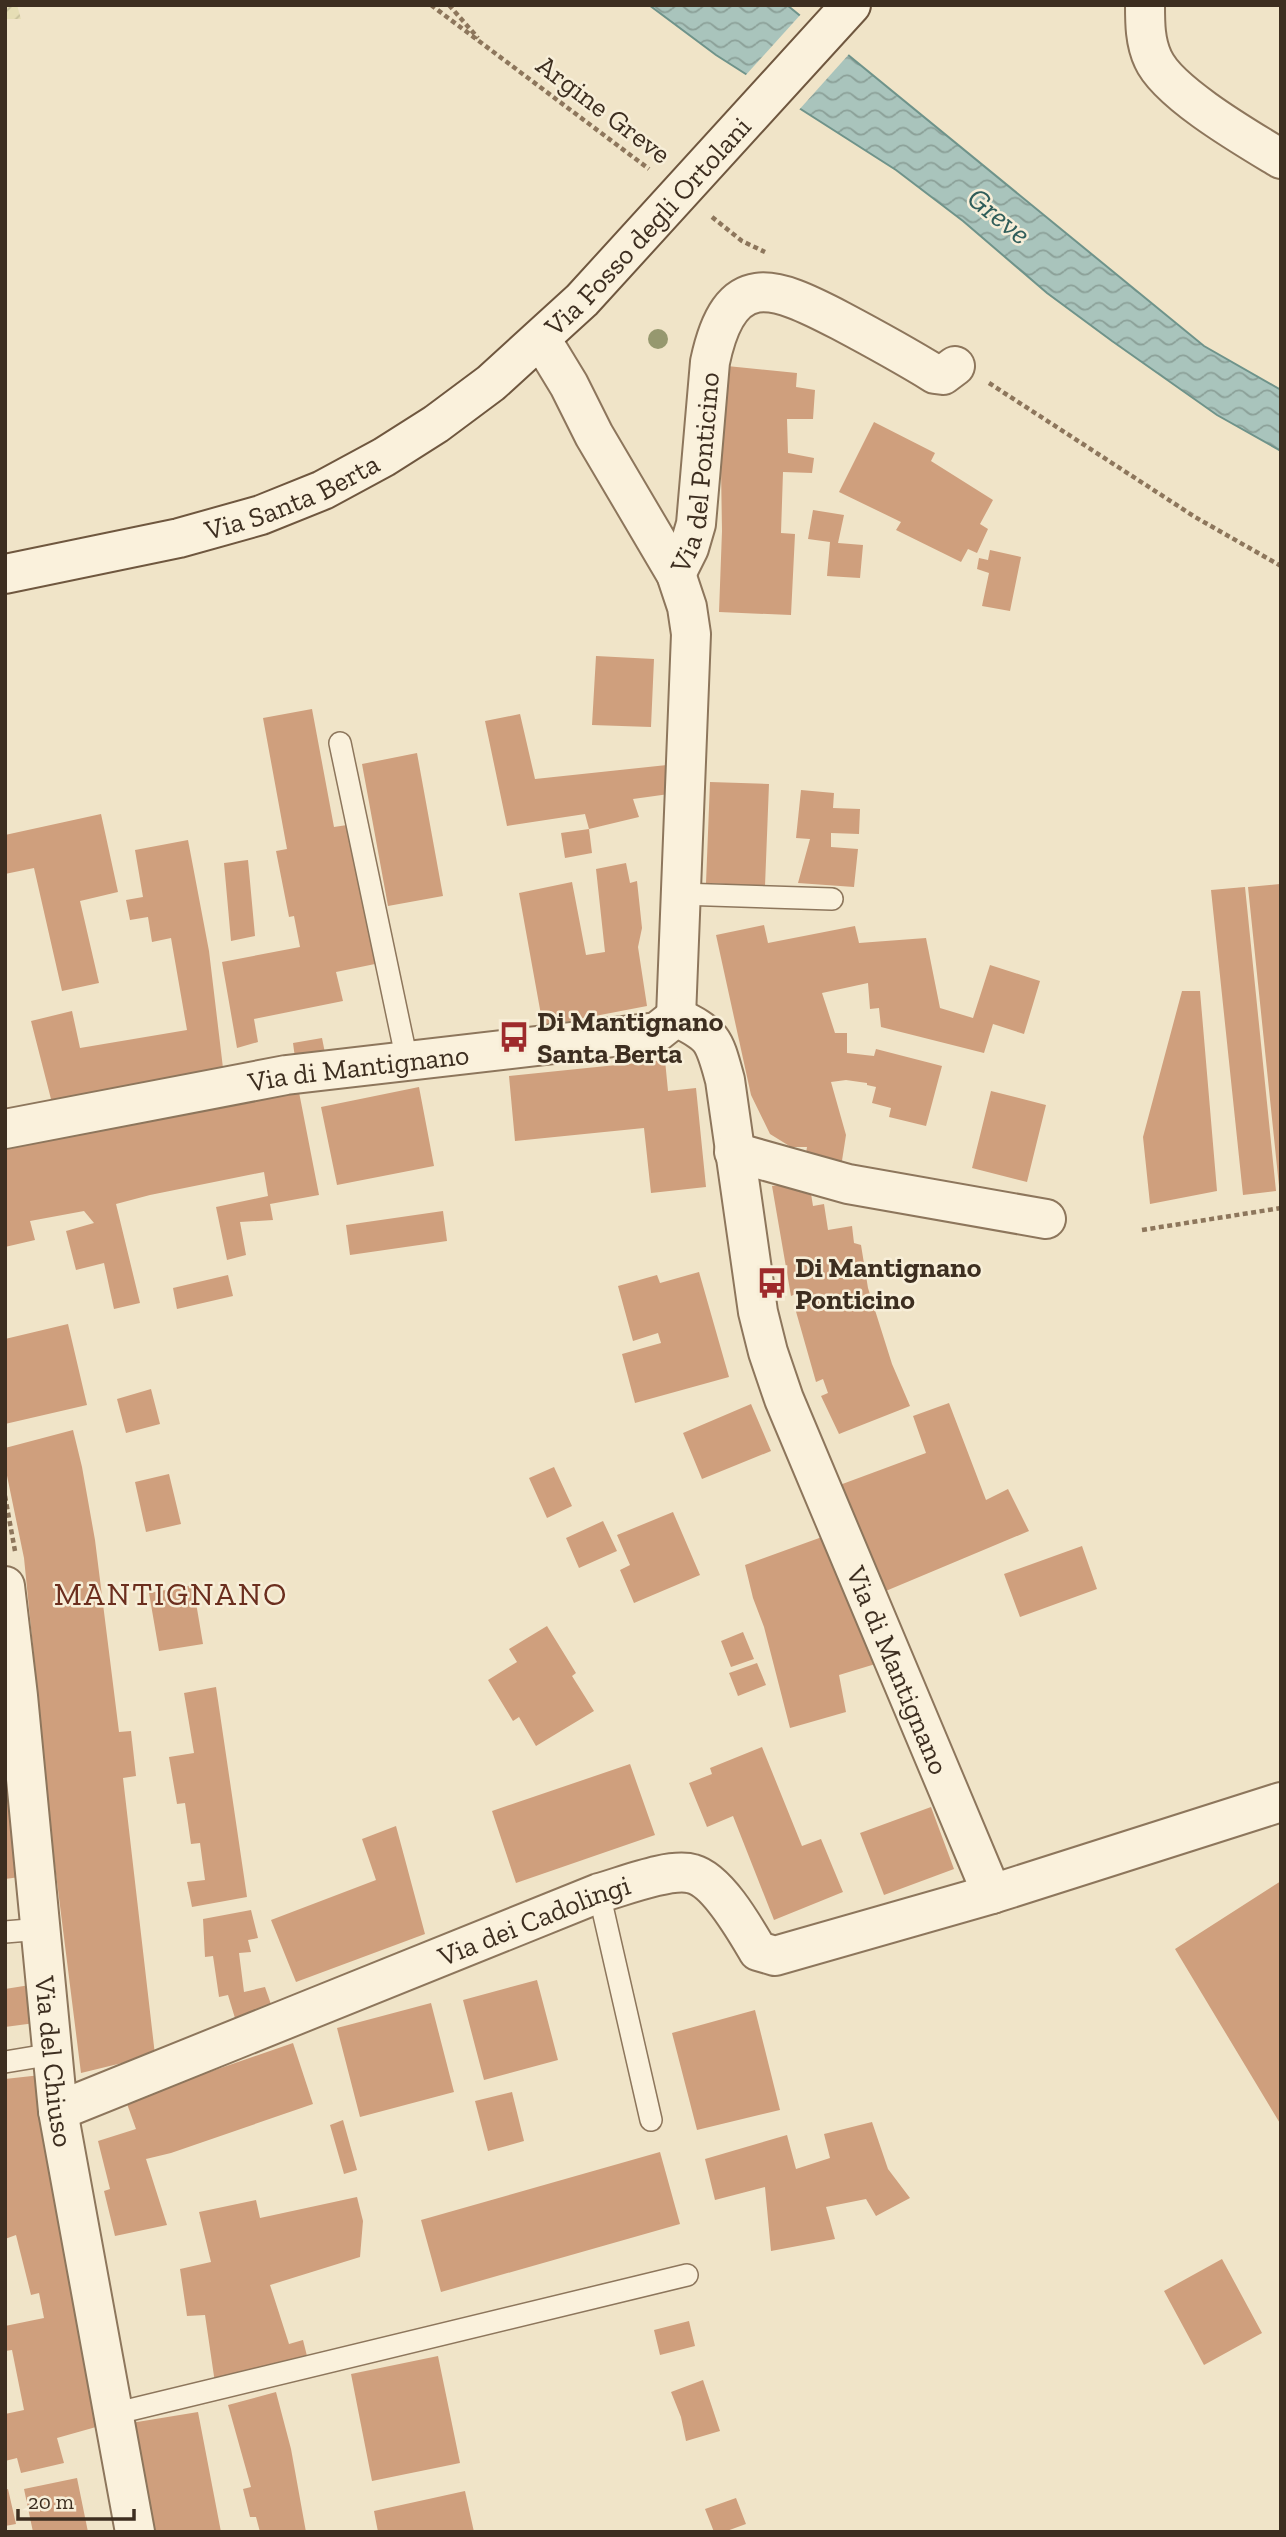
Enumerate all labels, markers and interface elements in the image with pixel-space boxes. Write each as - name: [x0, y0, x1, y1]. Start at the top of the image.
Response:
- street label: Argine Greve: [530, 48, 677, 171]
- street label: Via Fosso degli Ortolani: [537, 110, 758, 344]
- water label: Greve: [960, 180, 1038, 252]
- street label: Via del Ponticino: [663, 371, 726, 579]
- street label: Via Santa Berta: [200, 447, 385, 547]
- place label: Di Mantignano Santa Berta: [537, 1005, 724, 1070]
- bus stop icon: Di Mantignano Santa Berta: [497, 1020, 531, 1054]
- street label: Via di Mantignano: [244, 1038, 471, 1099]
- place label: Di Mantignano Ponticino: [795, 1251, 982, 1316]
- bus stop icon: Di Mantignano Ponticino: [755, 1266, 789, 1300]
- street label: Via di Mantignano: [839, 1561, 956, 1779]
- district label: MANTIGNANO: [54, 1575, 288, 1613]
- street label: Via dei Cadolingi: [432, 1868, 635, 1974]
- street label: Via del Chiuso: [28, 1974, 80, 2150]
- scale bar: [18, 2478, 133, 2522]
- text: 20 m: [28, 2489, 74, 2514]

